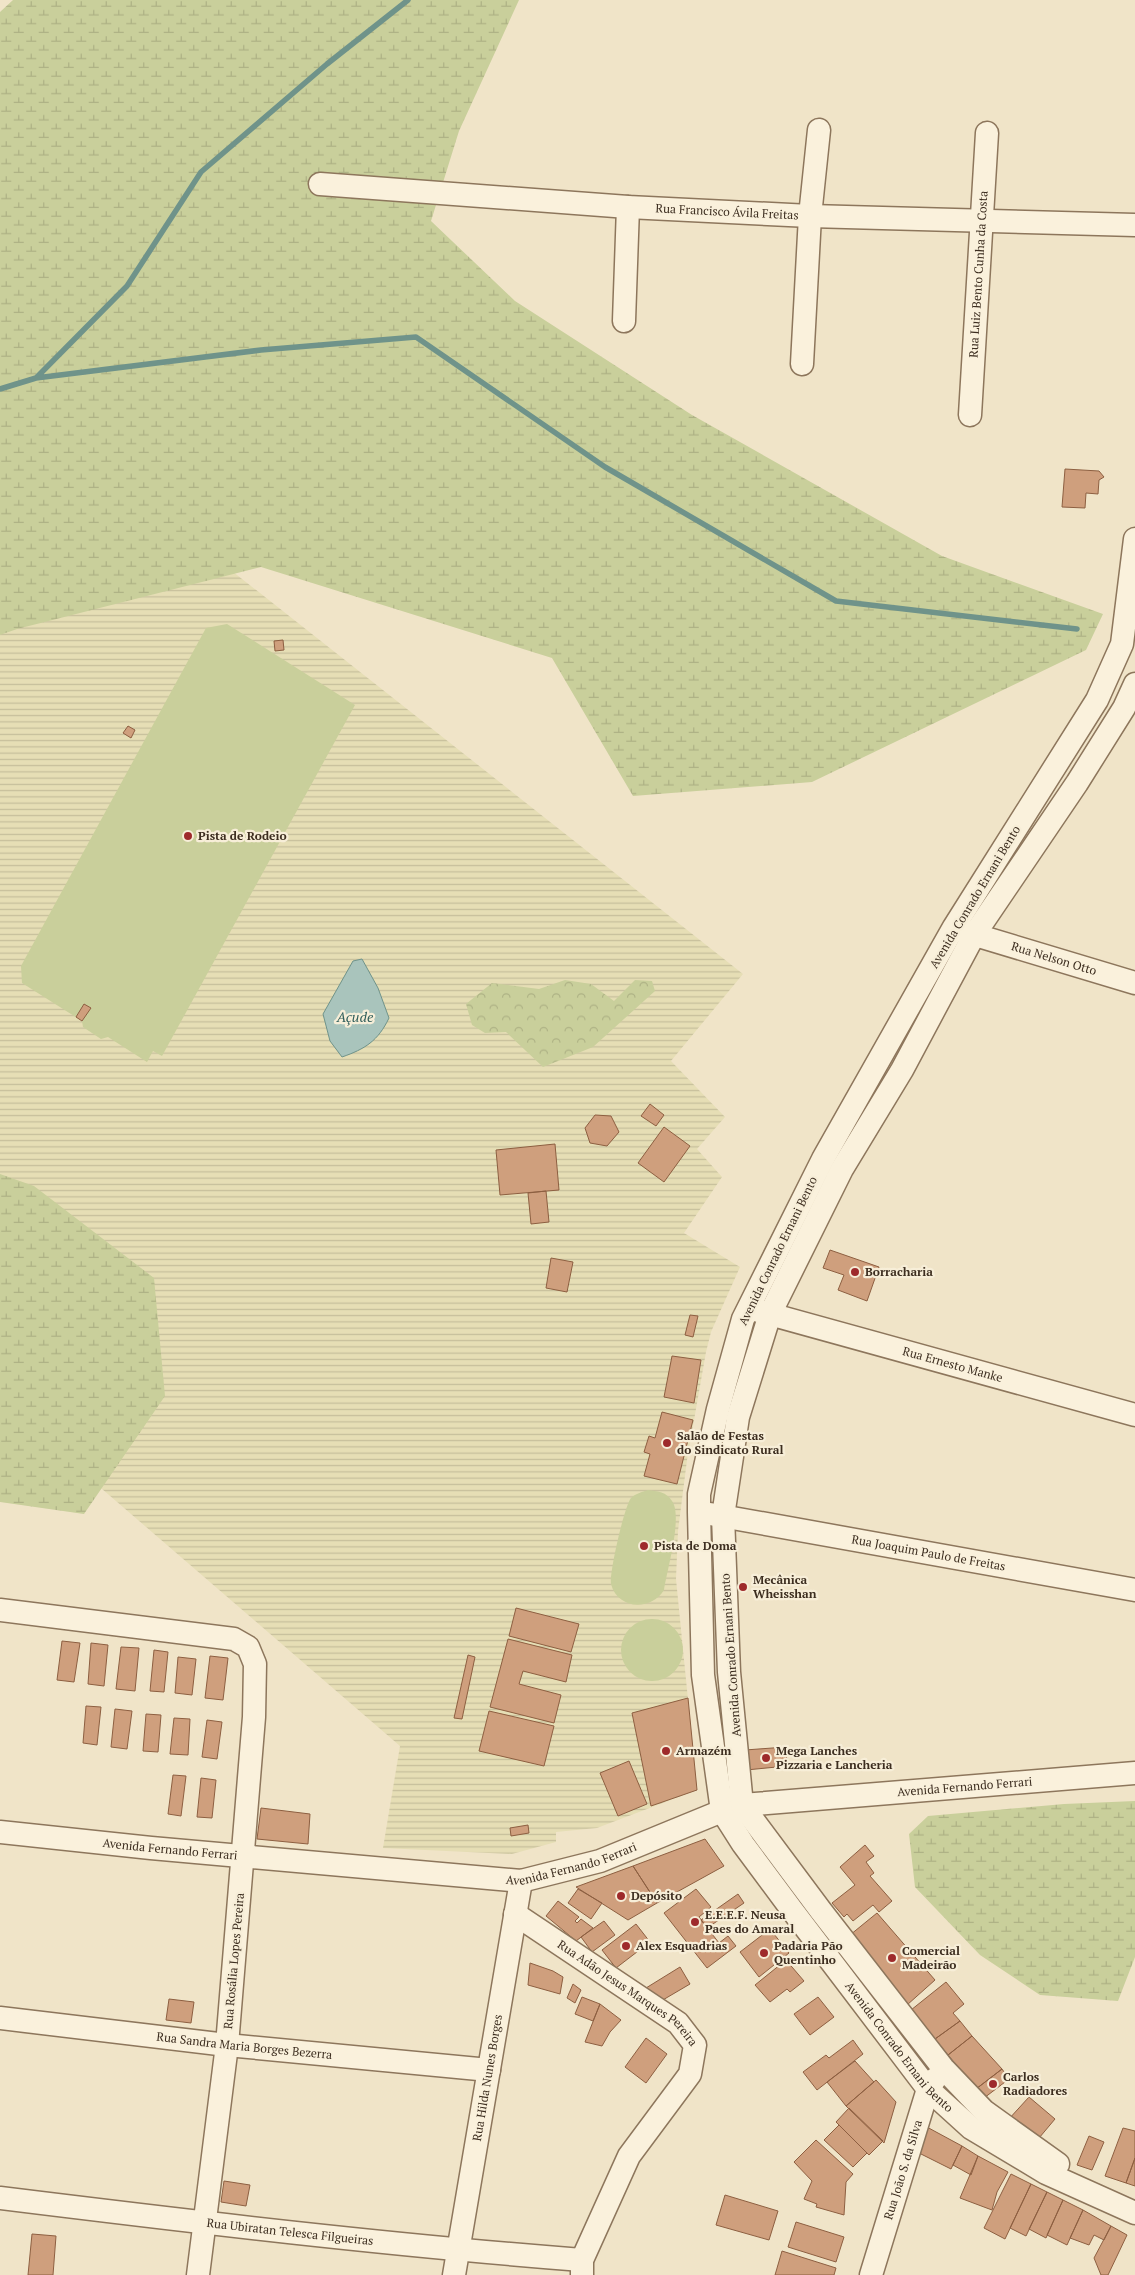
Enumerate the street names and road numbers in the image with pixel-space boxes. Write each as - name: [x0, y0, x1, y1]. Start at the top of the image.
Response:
- street label: Rua Luiz Bento Cunha da Costa: [965, 190, 991, 358]
- street label: Rua Francisco Ávila Freitas: [655, 200, 799, 222]
- street label: Avenida Conrado Ernani Bento: [926, 822, 1023, 971]
- street label: Rua Nelson Otto: [1010, 938, 1099, 978]
- street label: Avenida Conrado Ernani Bento: [735, 1174, 820, 1328]
- street label: Rua Ernesto Manke: [901, 1343, 1004, 1385]
- street label: Rua Joaquim Paulo de Freitas: [850, 1531, 1007, 1574]
- street label: Avenida Conrado Ernani Bento: [717, 1572, 744, 1737]
- street label: Avenida Fernando Ferrari: [897, 1773, 1033, 1799]
- street label: Avenida Fernando Ferrari: [102, 1835, 239, 1863]
- street label: Avenida Fernando Ferrari: [505, 1839, 639, 1888]
- street label: Rua Rosália Lopes Pereira: [220, 1892, 247, 2030]
- street label: Rua Adão Jesus Marques Pereira: [555, 1937, 701, 2049]
- street label: Avenida Conrado Ernani Bento: [842, 1978, 957, 2115]
- street label: Rua Hilda Nunes Borges: [469, 2013, 505, 2142]
- street label: Rua Sandra Maria Borges Bezerra: [156, 2029, 333, 2062]
- street label: Rua João S. da Silva: [880, 2118, 925, 2221]
- street label: Rua Ubiratan Telesca Filgueiras: [206, 2215, 374, 2248]

